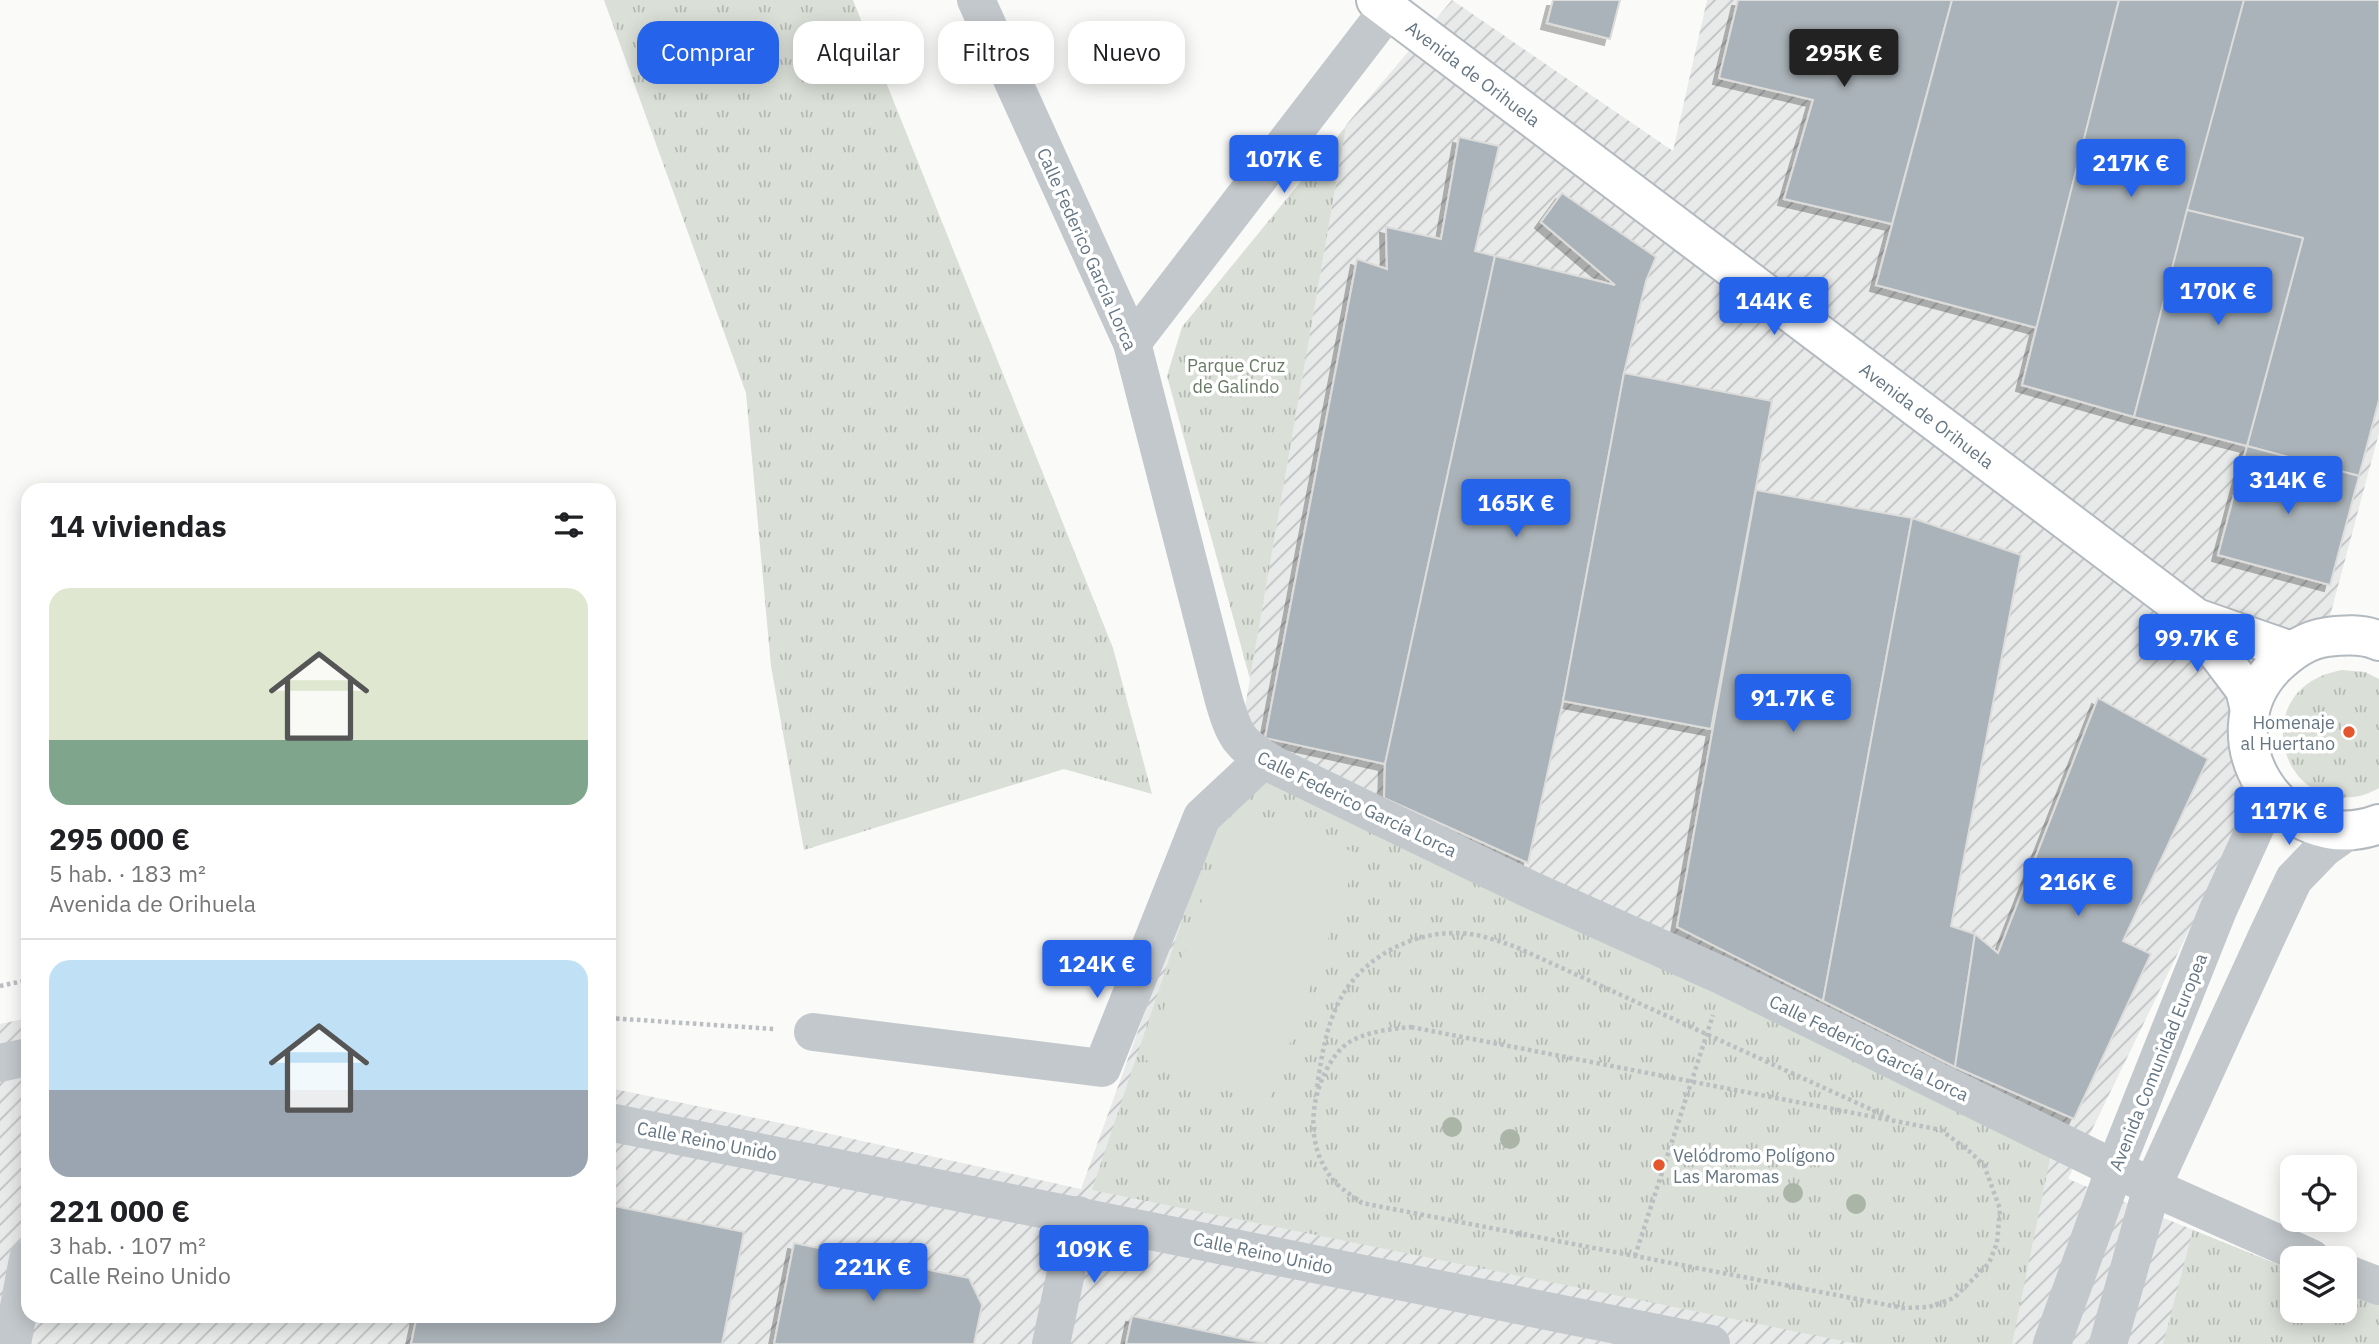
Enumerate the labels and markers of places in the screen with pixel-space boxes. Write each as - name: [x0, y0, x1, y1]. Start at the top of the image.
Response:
- pin: 295K €: [1787, 29, 1901, 89]
- pin: 107K €: [1227, 136, 1341, 195]
- pin: 217K €: [2074, 140, 2188, 199]
- pin: 170K €: [2161, 268, 2275, 327]
- pin: 144K €: [1717, 278, 1831, 337]
- pin: 314K €: [2231, 456, 2345, 516]
- pin: 165K €: [1459, 480, 1573, 539]
- pin: 99.7K €: [2132, 614, 2262, 674]
- pin: 91.7K €: [1728, 674, 1858, 734]
- place label: Homenaje al Huertano: [2241, 711, 2335, 755]
- marker: Homenaje al Huertano: [2341, 724, 2357, 740]
- pin: 117K €: [2232, 788, 2346, 847]
- pin: 216K €: [2021, 858, 2135, 918]
- pin: 124K €: [1040, 940, 1154, 1000]
- place label: Velódromo Polígono Las Maromas: [1673, 1144, 1835, 1188]
- marker: Velódromo Polígono Las Maromas: [1651, 1157, 1667, 1173]
- pin: 109K €: [1037, 1226, 1151, 1285]
- pin: 221K €: [816, 1244, 930, 1303]

